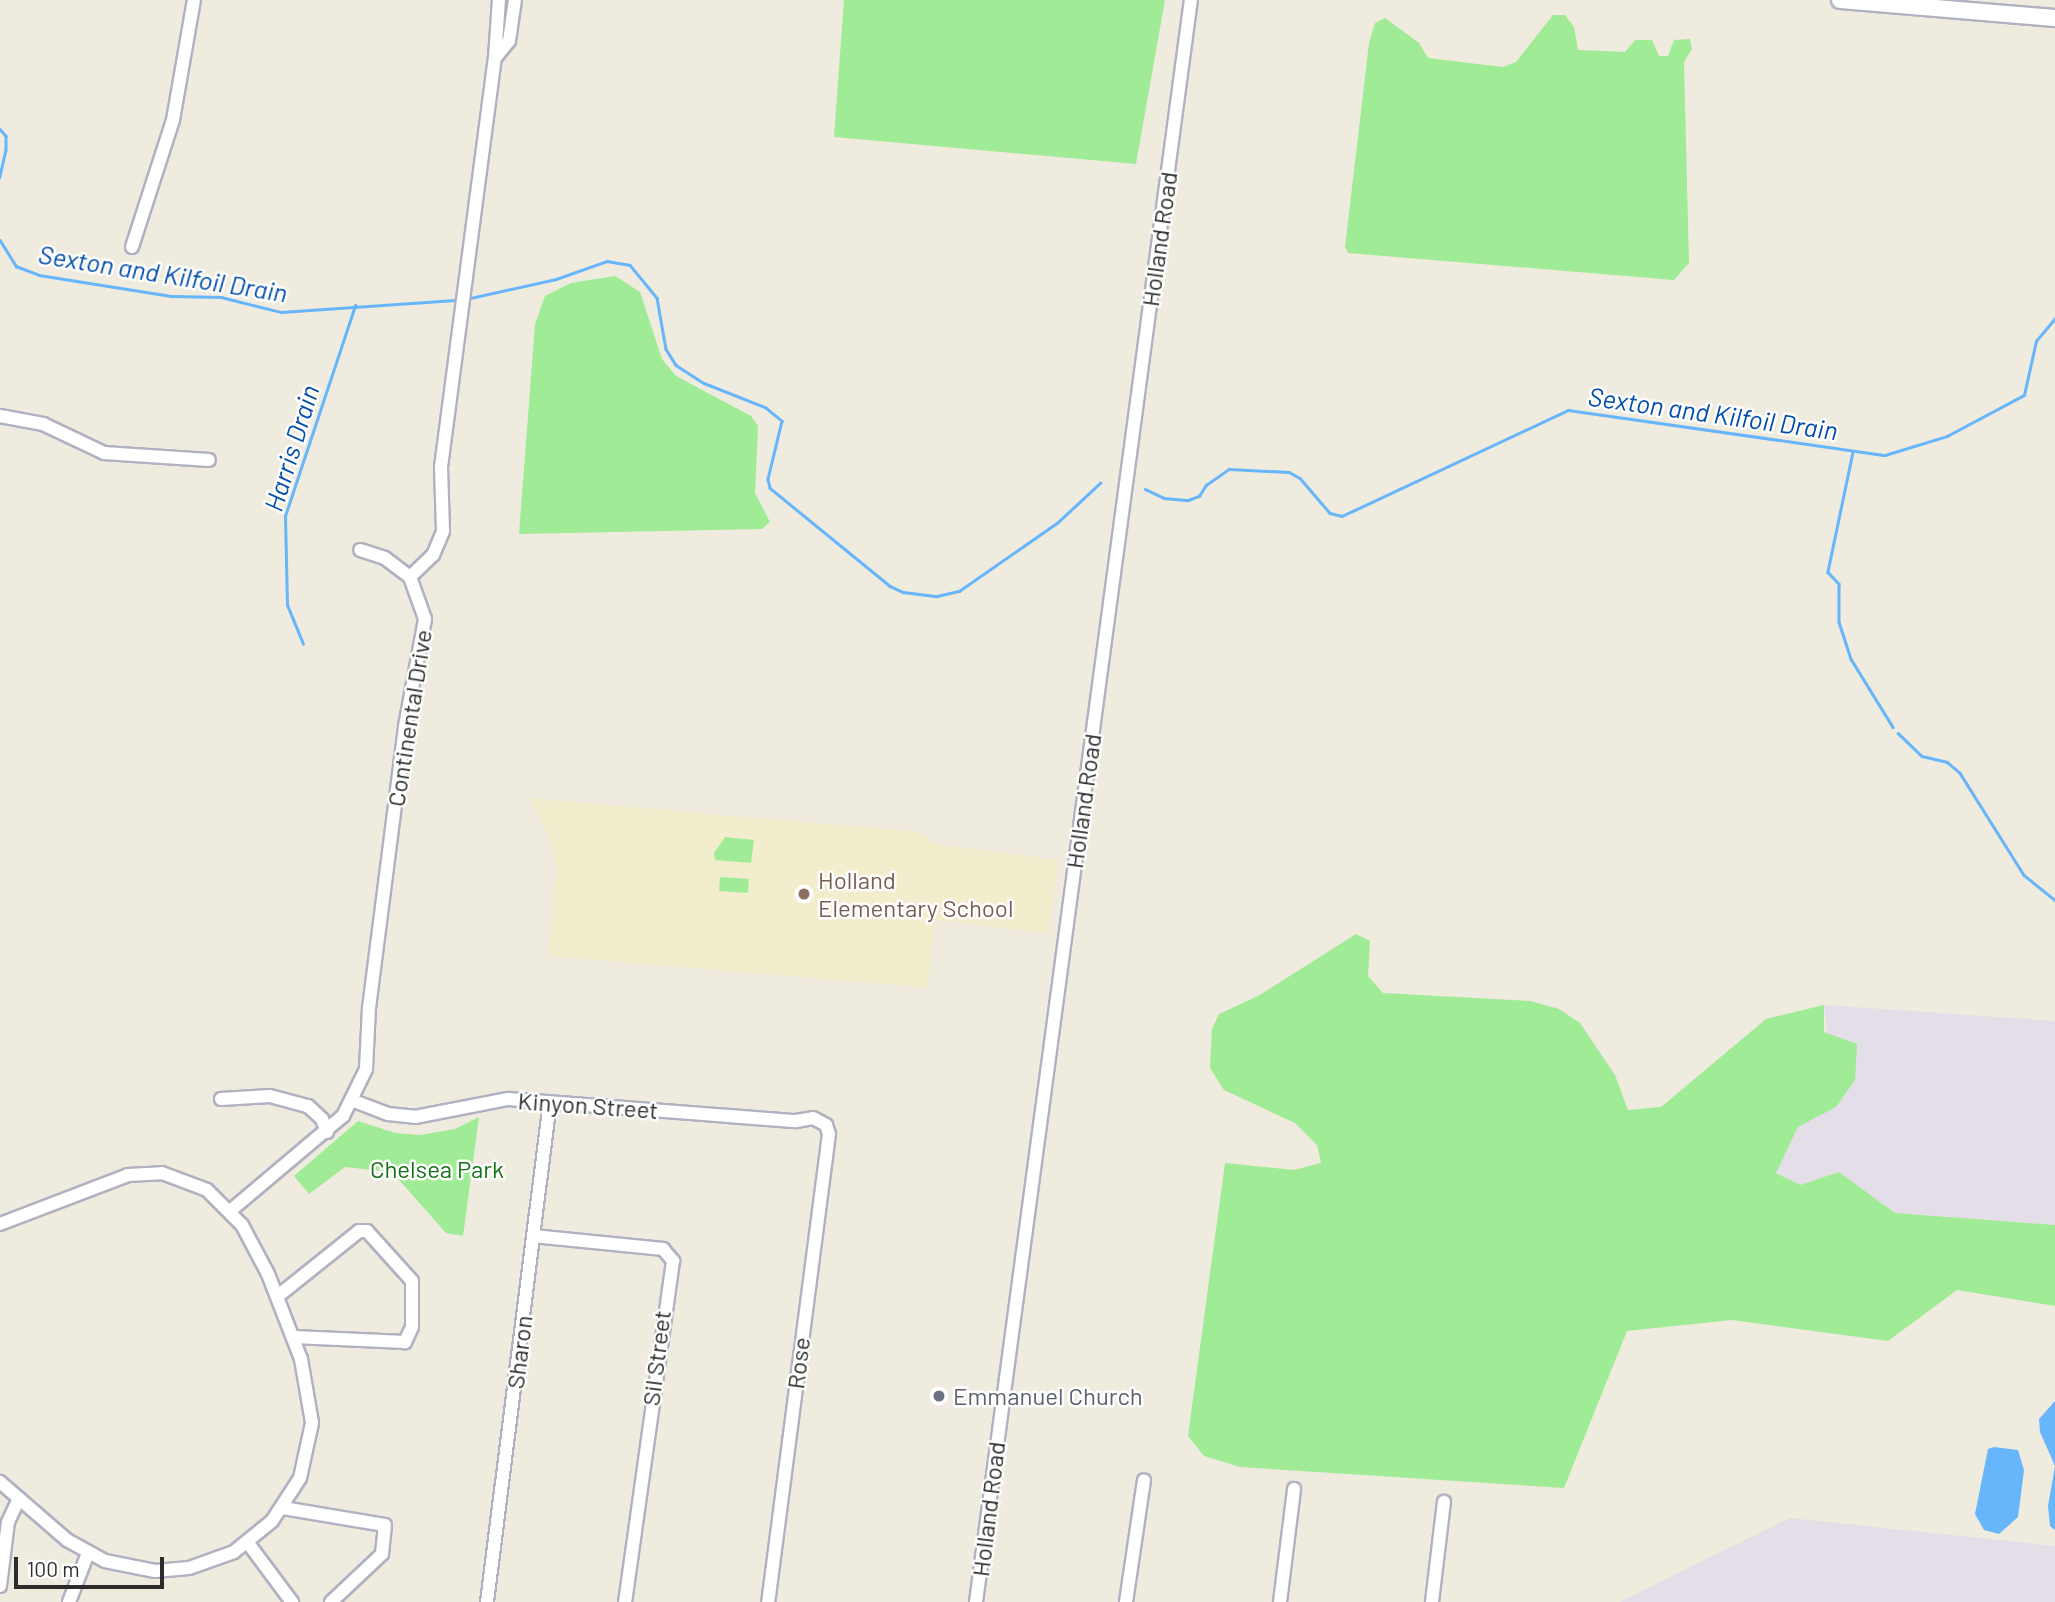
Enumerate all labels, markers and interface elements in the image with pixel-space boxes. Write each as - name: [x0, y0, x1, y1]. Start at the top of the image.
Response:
- street label: Holland Road: [1135, 170, 1183, 308]
- water label: Sexton and Kilfoil Drain: [36, 238, 290, 308]
- water label: Sexton and Kilfoil Drain: [1586, 380, 1840, 446]
- water label: Harris Drain: [257, 381, 325, 515]
- street label: Continental Drive: [381, 627, 437, 809]
- street label: Holland Road: [1059, 732, 1107, 870]
- place label: Holland Elementary School: [818, 866, 1013, 922]
- marker: Holland Elementary School: [796, 886, 812, 902]
- street label: Kinyon Street: [517, 1086, 659, 1124]
- park label: Chelsea Park: [370, 1155, 504, 1183]
- street label: Sil Street: [636, 1309, 676, 1407]
- street label: Sharon: [500, 1314, 538, 1390]
- street label: Rose: [781, 1335, 815, 1391]
- place label: Emmanuel Church: [953, 1382, 1143, 1410]
- marker: Emmanuel Church: [931, 1388, 947, 1404]
- street label: Holland Road: [965, 1440, 1011, 1578]
- scale bar: [18, 1542, 168, 1586]
- text: 100 m: [27, 1556, 80, 1581]

